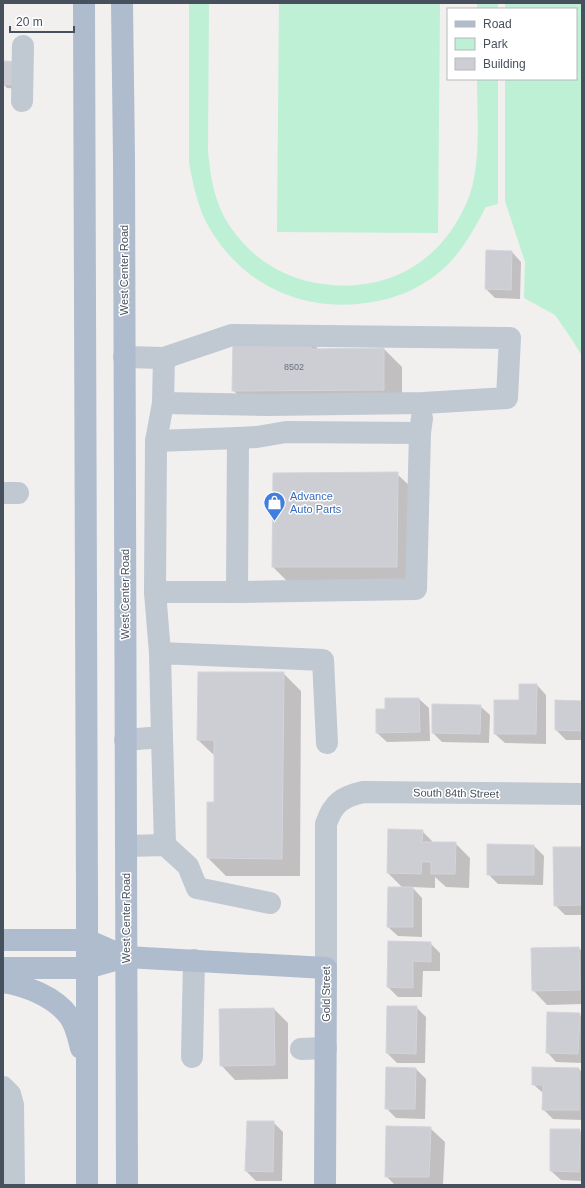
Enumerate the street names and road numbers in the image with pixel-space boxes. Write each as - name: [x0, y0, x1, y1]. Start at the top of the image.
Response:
- street label: West Center Road: [118, 225, 130, 315]
- street label: West Center Road: [119, 549, 131, 639]
- street label: South 84th Street: [413, 786, 499, 800]
- street label: West Center Road: [120, 873, 132, 963]
- street label: Gold Street: [320, 966, 332, 1022]

